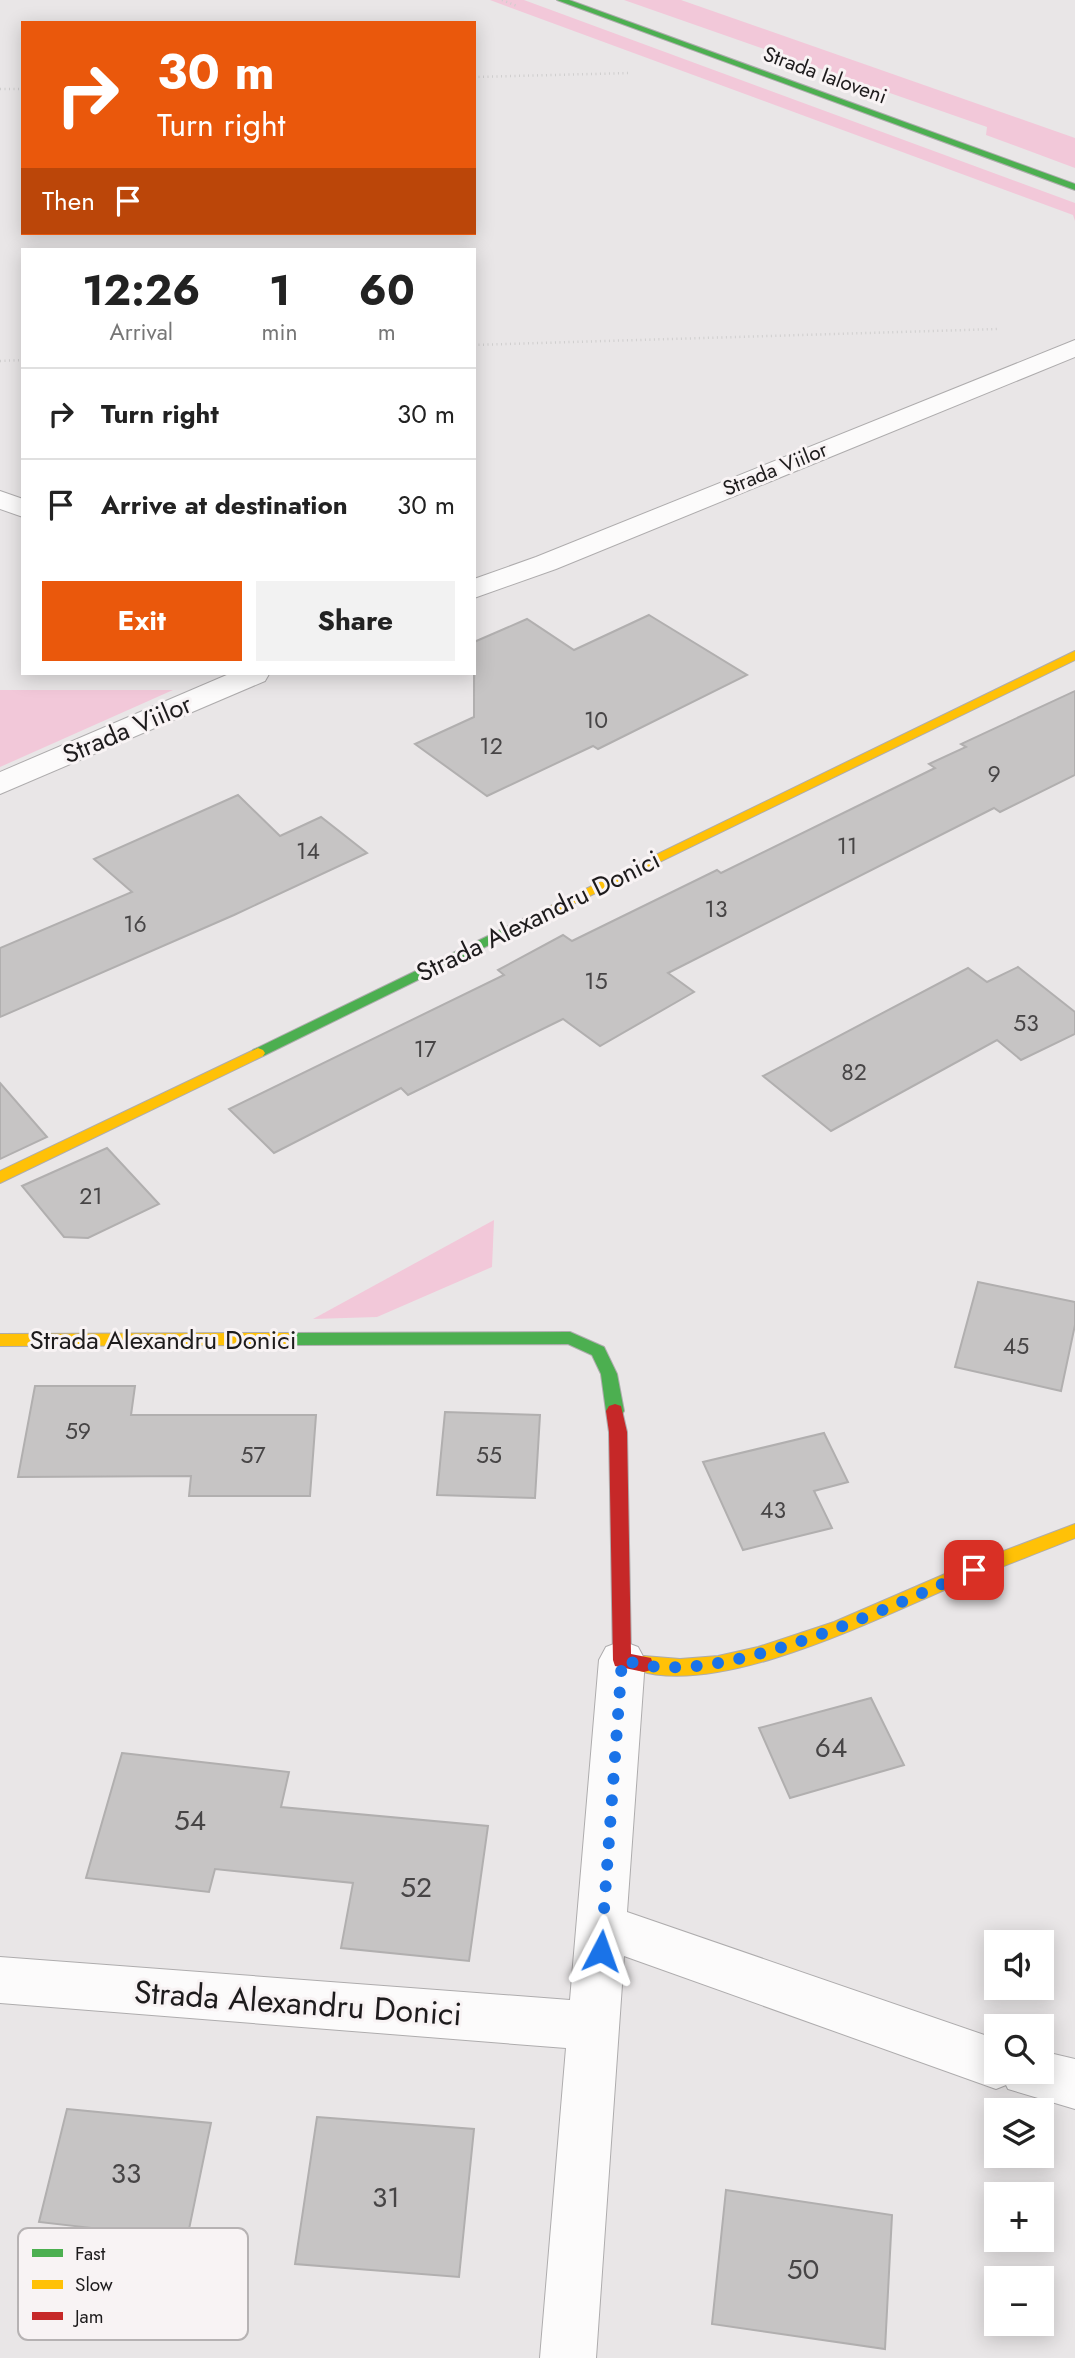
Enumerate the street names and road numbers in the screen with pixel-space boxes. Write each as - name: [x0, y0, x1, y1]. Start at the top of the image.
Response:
- street label: Strada Ialoveni: [759, 39, 891, 111]
- street label: Strada Viilor: [718, 434, 833, 504]
- street label: Strada Viilor: [57, 685, 197, 773]
- street label: Strada Alexandru Donici: [410, 840, 666, 992]
- street label: Strada Alexandru Donici: [30, 1321, 296, 1359]
- street label: Strada Alexandru Donici: [133, 1969, 463, 2037]

